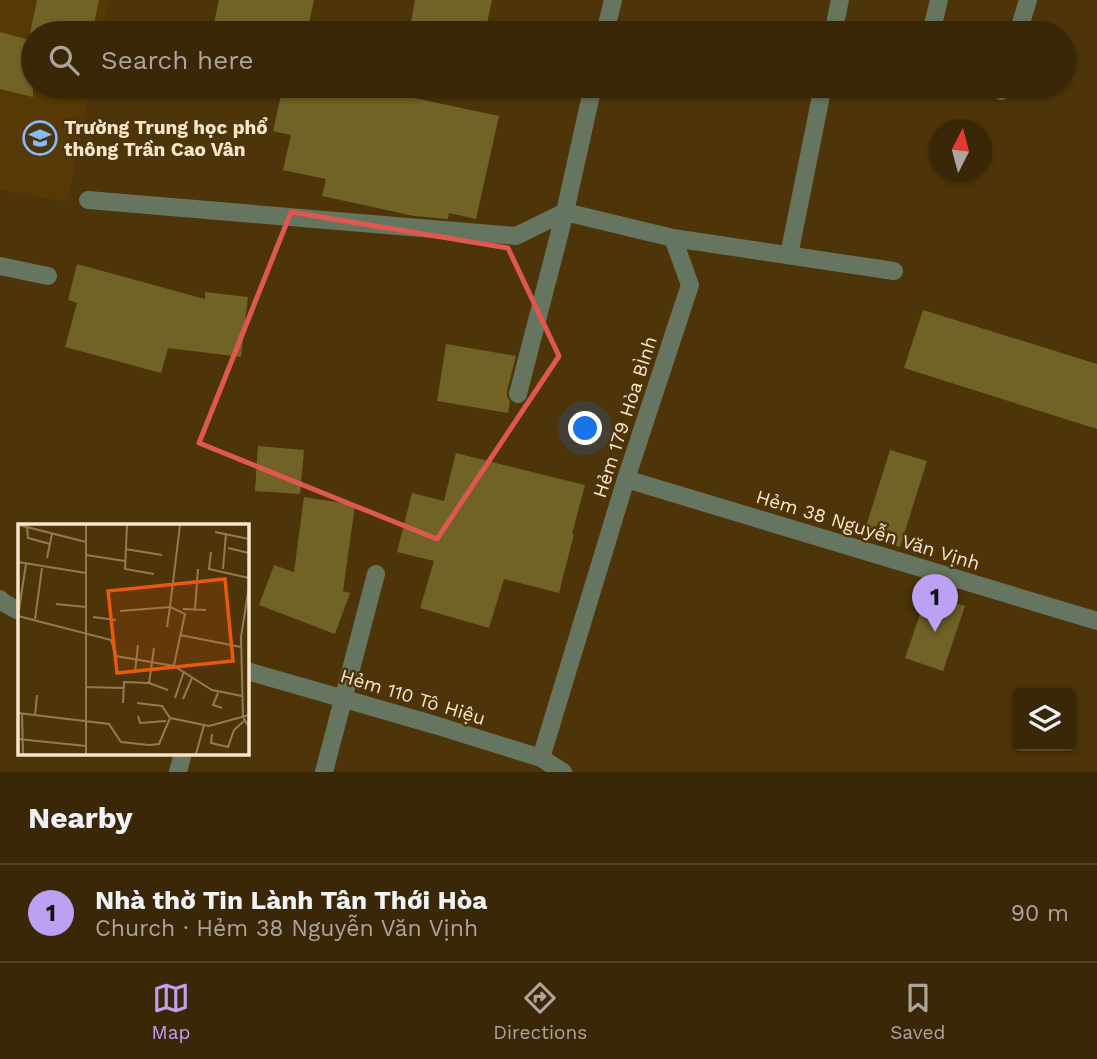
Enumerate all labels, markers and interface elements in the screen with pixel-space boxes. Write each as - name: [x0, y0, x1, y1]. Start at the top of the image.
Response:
- search box: [21, 21, 1076, 98]
- icon: search: [45, 41, 83, 79]
- text: Search here: [101, 45, 253, 75]
- place label: Trường Trung học phổ thông Trần Cao Vân: [64, 116, 268, 161]
- school or university icon: Trường Trung học phổ thông Trần Cao Vân: [21, 119, 59, 157]
- north arrow: [929, 119, 992, 182]
- street label: Hẻm 179 Hòa BÌnh: [588, 333, 662, 501]
- your location: [568, 411, 602, 445]
- street label: Hẻm 38 Nguyễn Văn Vịnh: [753, 485, 983, 575]
- inset map: [18, 524, 248, 754]
- pin: 1: [912, 574, 958, 632]
- street label: Hẻm 110 Tô Hiệu: [338, 664, 488, 730]
- map controls: [1013, 688, 1076, 751]
- button: layers: [1013, 688, 1076, 751]
- text: Nearby: [28, 800, 133, 835]
- text: Nhà thờ Tin Lành Tân Thới Hòa: [95, 885, 487, 915]
- text: 1: [46, 900, 56, 927]
- text: 90 m: [1011, 900, 1069, 927]
- text: Church · Hẻm 38 Nguyễn Văn Vịnh: [95, 915, 478, 942]
- tab: Map: [152, 979, 190, 1044]
- tab: Directions: [493, 979, 587, 1044]
- tab: Saved: [890, 979, 945, 1044]

